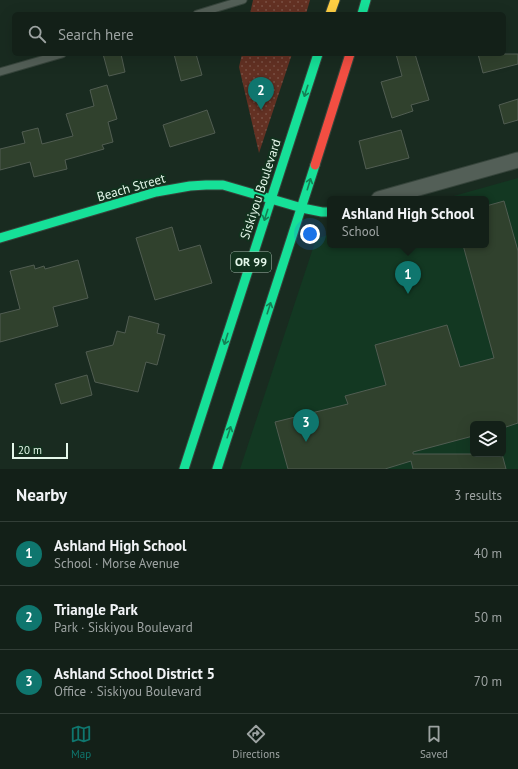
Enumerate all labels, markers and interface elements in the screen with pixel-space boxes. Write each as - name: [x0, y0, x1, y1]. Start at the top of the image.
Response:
- search box: [12, 12, 506, 56]
- icon: search: [26, 23, 48, 45]
- text: Search here: [58, 25, 134, 44]
- pin: 2: [248, 77, 274, 110]
- one-way arrow: [301, 85, 309, 97]
- street label: Siskiyou Boulevard: [236, 137, 285, 242]
- street label: Beach Street: [95, 169, 168, 205]
- one-way arrow: [306, 178, 313, 191]
- popup: [327, 196, 489, 248]
- text: Ashland High School: [342, 204, 474, 223]
- one-way arrow: [262, 208, 269, 221]
- text: School: [342, 223, 379, 240]
- your location: [300, 224, 320, 244]
- road number: OR 99: [231, 252, 271, 272]
- pin: 1: [395, 261, 421, 294]
- one-way arrow: [266, 302, 273, 315]
- one-way arrow: [222, 332, 229, 345]
- pin: 3: [293, 409, 319, 442]
- map controls: [470, 421, 506, 457]
- button: layers: [470, 421, 506, 457]
- one-way arrow: [226, 426, 234, 438]
- scale bar: [12, 441, 68, 460]
- text: 20 m: [18, 443, 42, 457]
- text: Nearby: [16, 484, 67, 506]
- text: 3 results: [454, 487, 502, 504]
- text: Ashland High School: [54, 536, 186, 555]
- text: 1: [25, 545, 33, 562]
- text: 40 m: [474, 545, 502, 562]
- text: School · Morse Avenue: [54, 555, 179, 572]
- text: Triangle Park: [54, 600, 138, 619]
- text: 2: [25, 609, 33, 626]
- text: 50 m: [474, 609, 502, 626]
- text: Park · Siskiyou Boulevard: [54, 619, 193, 636]
- text: Ashland School District 5: [54, 664, 215, 683]
- text: 3: [25, 673, 33, 690]
- text: 70 m: [474, 673, 502, 690]
- text: Office · Siskiyou Boulevard: [54, 683, 201, 700]
- tab: Map: [70, 723, 92, 761]
- tab: Directions: [232, 723, 280, 761]
- tab: Saved: [420, 723, 448, 761]

